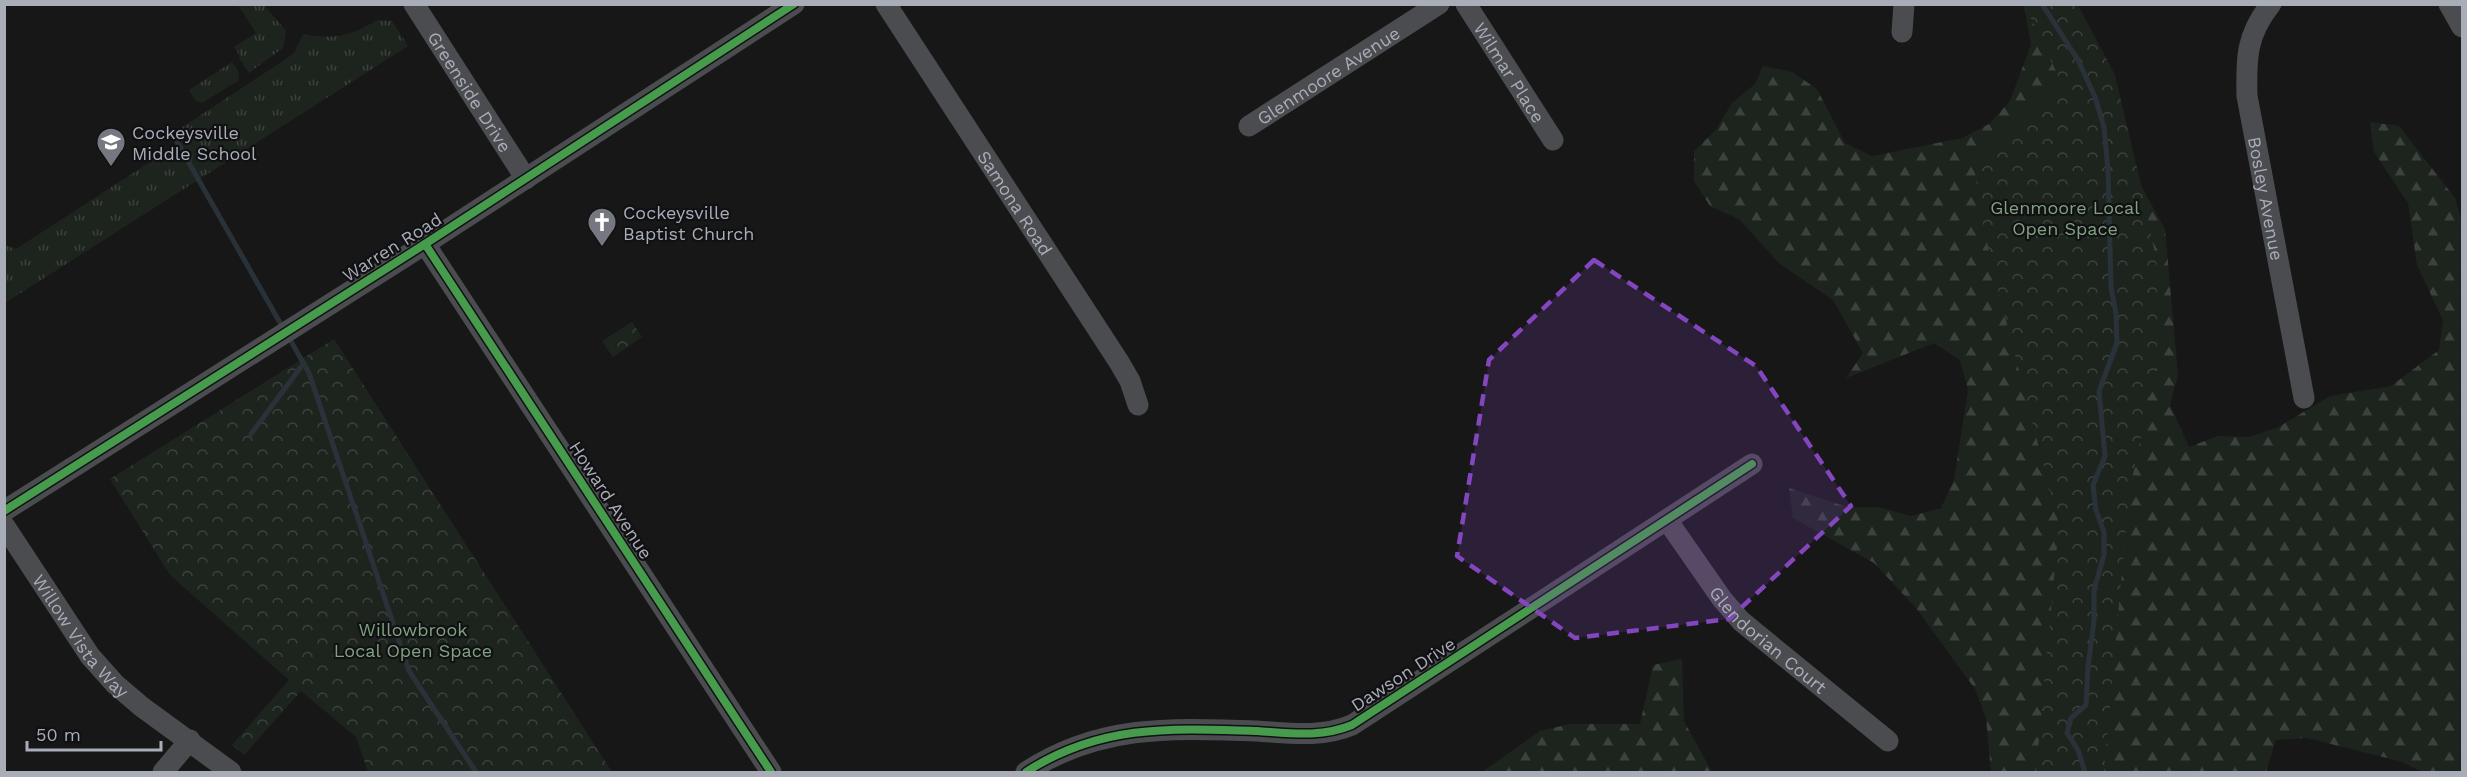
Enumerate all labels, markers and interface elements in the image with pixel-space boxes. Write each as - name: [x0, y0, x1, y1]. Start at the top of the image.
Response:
- street label: Wilmar Place: [1470, 18, 1550, 126]
- street label: Glenmoore Avenue: [1253, 22, 1403, 129]
- street label: Greenside Drive: [424, 27, 516, 156]
- place label: Cockeysville Middle School: [132, 122, 257, 164]
- school or university icon: Cockeysville Middle School: [95, 126, 127, 168]
- street label: Bosley Avenue: [2244, 135, 2288, 262]
- street label: Samona Road: [974, 146, 1057, 259]
- park label: Glenmoore Local Open Space: [1990, 197, 2140, 239]
- place label: Cockeysville Baptist Church: [623, 202, 754, 244]
- church icon: Cockeysville Baptist Church: [586, 206, 618, 248]
- street label: Warren Road: [339, 208, 445, 286]
- street label: Howard Avenue: [565, 437, 657, 563]
- street label: Willow Vista Way: [29, 570, 134, 702]
- street label: Glendorian Court: [1706, 582, 1832, 698]
- park label: Willowbrook Local Open Space: [334, 619, 492, 661]
- street label: Dawson Drive: [1347, 632, 1459, 716]
- scale bar: [27, 714, 160, 752]
- text: 50 m: [36, 724, 81, 745]

